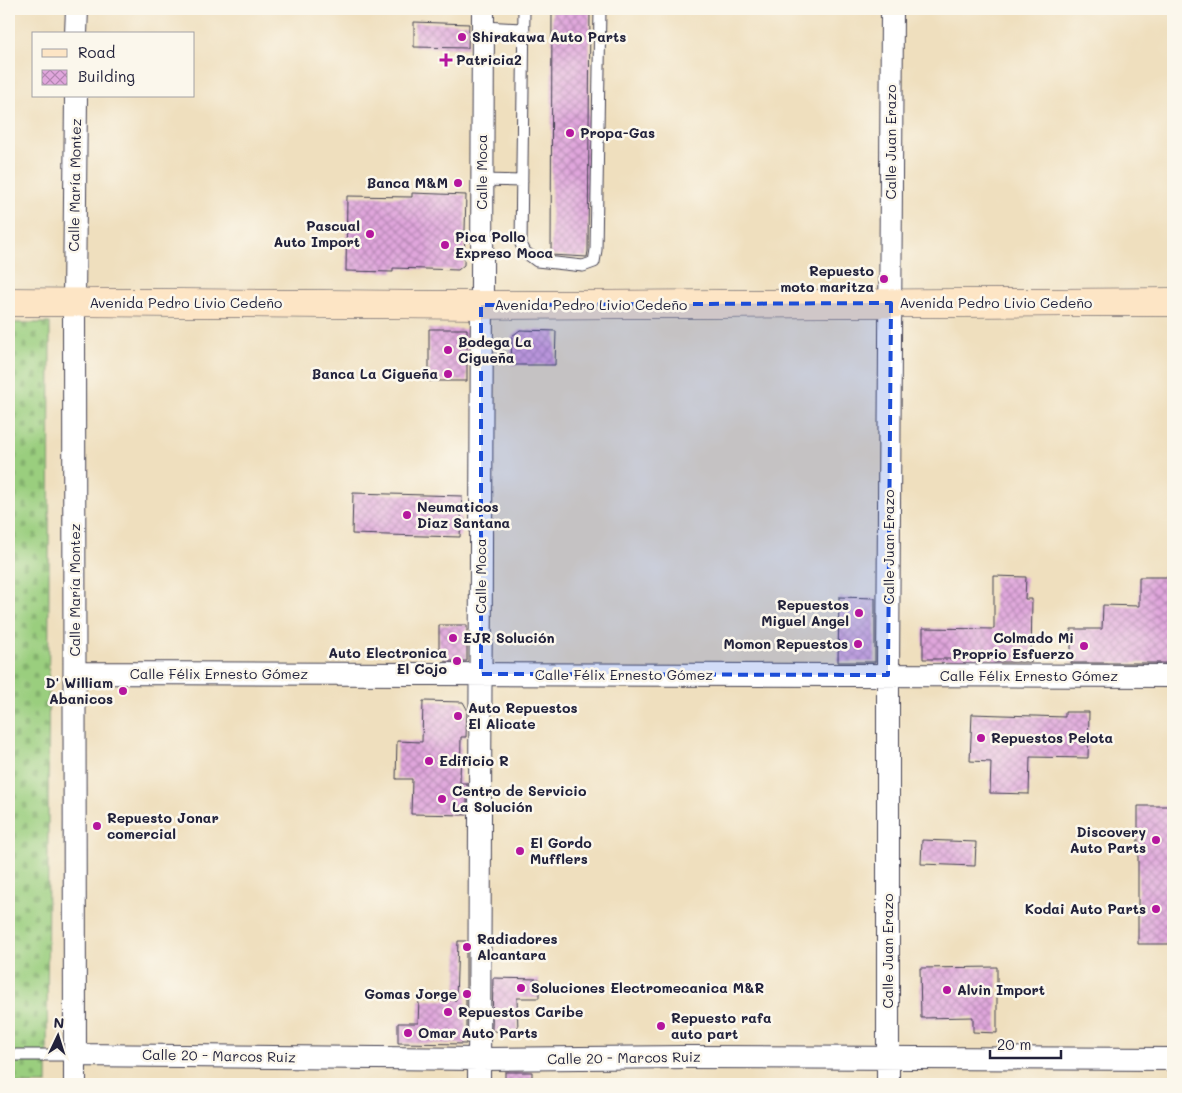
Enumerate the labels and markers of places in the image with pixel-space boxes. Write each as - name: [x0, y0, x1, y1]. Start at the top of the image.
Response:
- place label: Shirakawa Auto Parts: [472, 27, 626, 46]
- marker: Shirakawa Auto Parts: [456, 31, 468, 43]
- place label: Patricia2: [456, 50, 522, 69]
- marker: Patricia2: [440, 54, 452, 66]
- place label: Propa-Gas: [580, 123, 655, 142]
- marker: Propa-Gas: [564, 127, 576, 139]
- place label: Banca M&M: [367, 173, 448, 192]
- marker: Banca M&M: [452, 177, 464, 189]
- place label: Pascual Auto Import: [273, 216, 360, 251]
- place label: Pica Pollo Expreso Moca: [455, 227, 554, 262]
- marker: Pascual Auto Import: [364, 228, 376, 240]
- marker: Pica Pollo Expreso Moca: [439, 239, 451, 251]
- place label: Repuesto moto maritza: [780, 261, 874, 296]
- marker: Repuesto moto maritza: [878, 273, 890, 285]
- place label: Bodega La Cigueña: [458, 332, 532, 367]
- marker: Bodega La Cigueña: [442, 344, 454, 356]
- place label: Banca La Cigueña: [312, 364, 438, 383]
- marker: Banca La Cigueña: [442, 368, 454, 380]
- place label: Neumaticos Diaz Santana: [417, 497, 511, 532]
- marker: Neumaticos Diaz Santana: [401, 509, 413, 521]
- place label: Repuestos Miguel Angel: [761, 595, 849, 630]
- marker: Repuestos Miguel Angel: [853, 607, 865, 619]
- place label: EJR Solución: [463, 628, 555, 647]
- place label: Colmado Mi Proprio Esfuerzo: [952, 628, 1074, 663]
- marker: EJR Solución: [447, 632, 459, 644]
- place label: Momon Repuestos: [723, 634, 848, 653]
- marker: Momon Repuestos: [852, 638, 864, 650]
- marker: Colmado Mi Proprio Esfuerzo: [1078, 640, 1090, 652]
- place label: Auto Electronica El Cojo: [328, 643, 447, 678]
- marker: Auto Electronica El Cojo: [451, 655, 463, 667]
- place label: D' William Abanicos: [46, 673, 113, 708]
- marker: D' William Abanicos: [117, 685, 129, 697]
- place label: Auto Repuestos El Alicate: [468, 698, 578, 733]
- marker: Auto Repuestos El Alicate: [452, 710, 464, 722]
- place label: Repuestos Pelota: [991, 728, 1113, 747]
- marker: Repuestos Pelota: [975, 732, 987, 744]
- place label: Edificio R: [439, 751, 509, 770]
- marker: Edificio R: [423, 755, 435, 767]
- place label: Centro de Servicio La Solución: [452, 781, 587, 816]
- marker: Centro de Servicio La Solución: [436, 793, 448, 805]
- place label: Repuesto Jonar comercial: [107, 808, 219, 843]
- marker: Repuesto Jonar comercial: [91, 820, 103, 832]
- place label: Discovery Auto Parts: [1070, 822, 1146, 857]
- place label: El Gordo Mufflers: [530, 833, 592, 868]
- marker: Discovery Auto Parts: [1150, 834, 1162, 846]
- marker: El Gordo Mufflers: [514, 845, 526, 857]
- place label: Kodai Auto Parts: [1025, 899, 1146, 918]
- marker: Kodai Auto Parts: [1150, 903, 1162, 915]
- place label: Radiadores Alcantara: [477, 929, 558, 964]
- marker: Radiadores Alcantara: [461, 941, 473, 953]
- place label: Soluciones Electromecanica M&R: [531, 978, 764, 997]
- place label: Alvin Import: [957, 980, 1045, 999]
- marker: Soluciones Electromecanica M&R: [515, 982, 527, 994]
- place label: Gomas Jorge: [364, 984, 457, 1003]
- marker: Alvin Import: [941, 984, 953, 996]
- marker: Gomas Jorge: [461, 988, 473, 1000]
- place label: Repuestos Caribe: [458, 1002, 583, 1021]
- marker: Repuestos Caribe: [442, 1006, 454, 1018]
- place label: Repuesto rafa auto part: [671, 1008, 772, 1043]
- marker: Repuesto rafa auto part: [655, 1020, 667, 1032]
- place label: Omar Auto Parts: [418, 1023, 538, 1042]
- marker: Omar Auto Parts: [402, 1027, 414, 1039]

